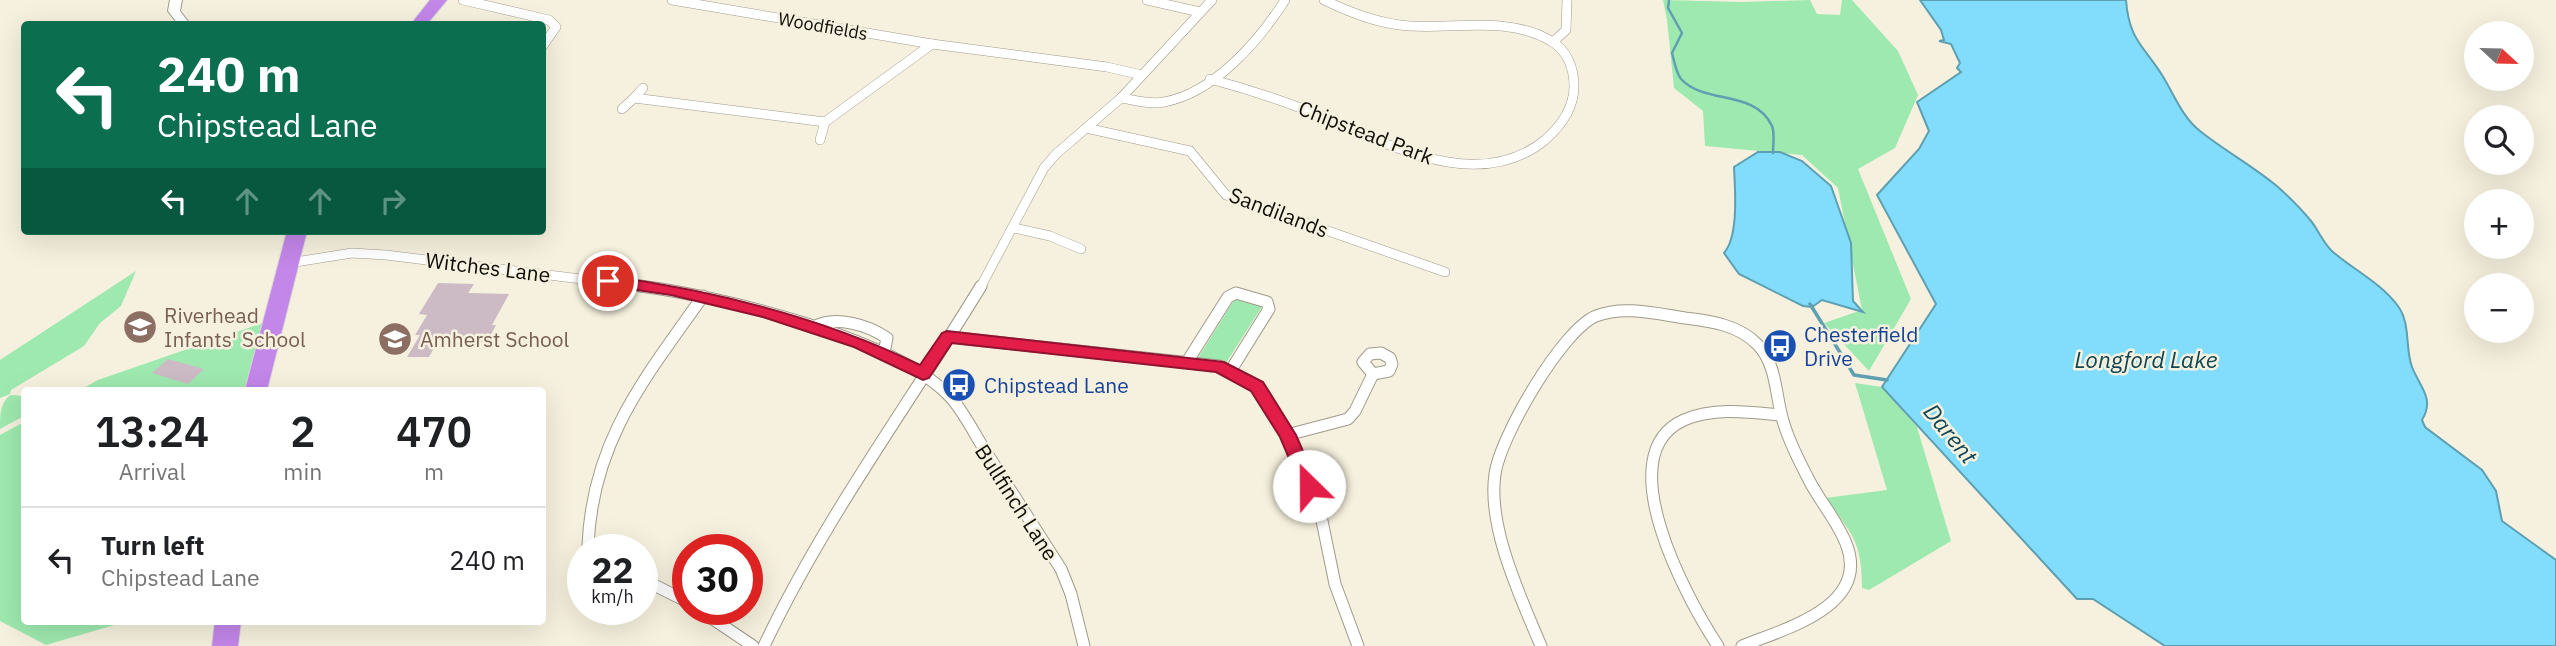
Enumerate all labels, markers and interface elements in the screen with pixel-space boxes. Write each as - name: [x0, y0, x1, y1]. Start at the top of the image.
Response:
- street label: Woodfields: [776, 7, 870, 45]
- north arrow: [2464, 21, 2534, 91]
- map controls: [2464, 21, 2534, 343]
- text: 240 m: [157, 42, 301, 105]
- icon: left: [42, 49, 133, 140]
- street label: Chipstead Park: [1295, 93, 1437, 171]
- text: Chipstead Lane: [157, 104, 378, 146]
- button: search: [2464, 105, 2534, 175]
- street label: Sandilands: [1225, 180, 1333, 244]
- icon: left: [155, 182, 193, 220]
- icon: ahead: [228, 182, 266, 220]
- icon: ahead: [301, 182, 339, 220]
- icon: right: [374, 182, 412, 220]
- button: +: [2464, 189, 2534, 259]
- street label: Witches Lane: [424, 245, 552, 289]
- pin: [578, 251, 638, 311]
- icon: arrive: [589, 262, 627, 300]
- button: −: [2464, 273, 2534, 343]
- place label: Riverhead Infants' School: [164, 301, 306, 353]
- school or university icon: Riverhead Infants' School: [121, 308, 159, 346]
- school or university icon: Amherst School: [376, 320, 414, 358]
- place label: Chesterfield Drive: [1804, 320, 1919, 372]
- place label: Amherst School: [420, 325, 570, 353]
- bus stop icon: Chesterfield Drive: [1761, 327, 1799, 365]
- water label: Longford Lake: [2075, 344, 2218, 374]
- bus stop icon: Chipstead Lane: [940, 366, 978, 404]
- place label: Chipstead Lane: [984, 371, 1129, 399]
- water label: Darent: [1918, 397, 1985, 470]
- text: 13:24: [95, 404, 209, 459]
- text: 2: [290, 404, 315, 459]
- text: 470: [396, 404, 472, 459]
- street label: Bullfinch Lane: [969, 438, 1065, 566]
- position arrow: [1272, 449, 1346, 523]
- text: Arrival: [119, 456, 186, 486]
- text: min: [283, 456, 322, 486]
- text: m: [424, 456, 444, 486]
- text: Turn left: [101, 528, 204, 562]
- speed limit sign: 30: [672, 534, 763, 625]
- icon: left: [42, 541, 80, 579]
- text: 240 m: [449, 543, 525, 577]
- text: 22: [591, 547, 634, 593]
- text: Chipstead Lane: [101, 562, 260, 592]
- text: km/h: [591, 585, 634, 608]

